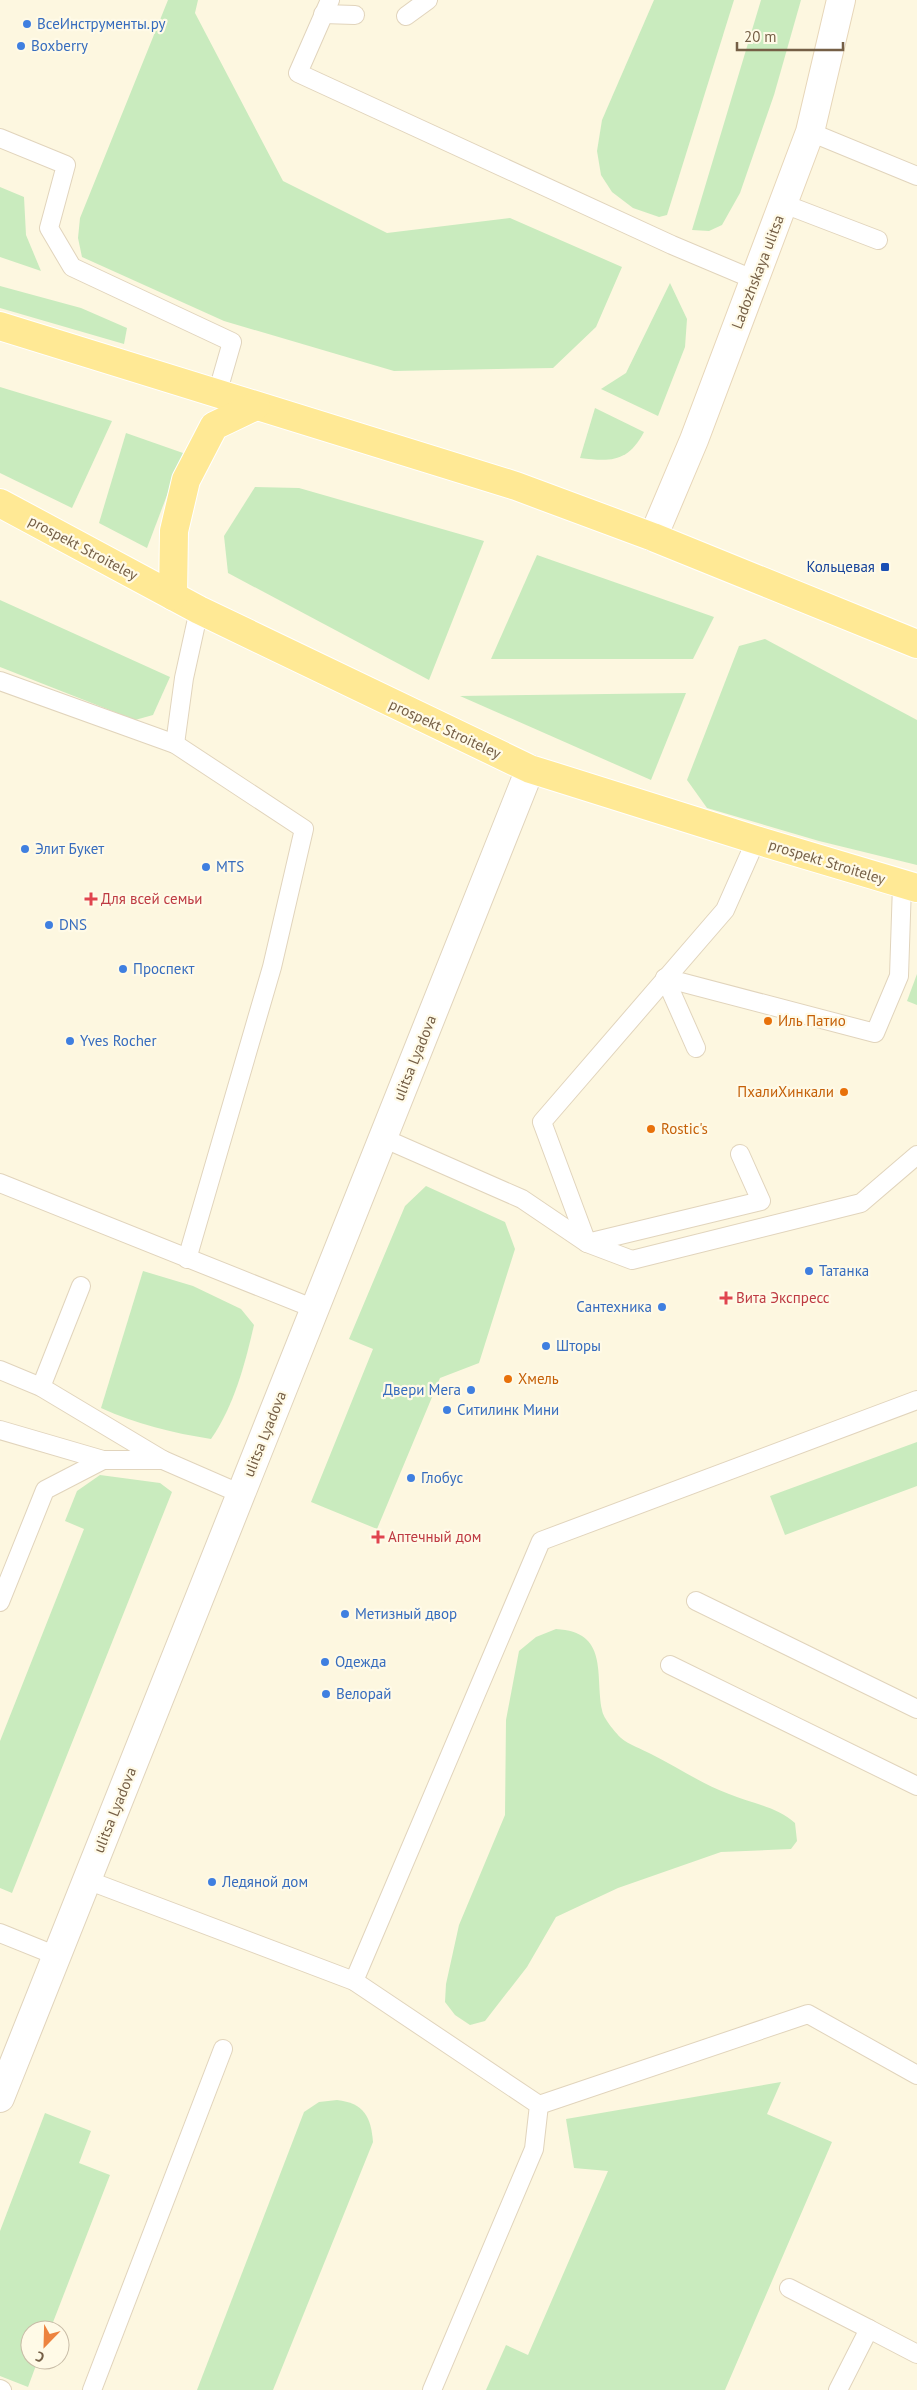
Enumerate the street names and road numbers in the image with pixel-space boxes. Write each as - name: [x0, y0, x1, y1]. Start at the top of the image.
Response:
- street label: Ladozhskaya ulitsa: [727, 212, 788, 331]
- street label: prospekt Stroiteley: [25, 511, 141, 584]
- street label: prospekt Stroiteley: [386, 694, 504, 763]
- street label: prospekt Stroiteley: [767, 835, 888, 888]
- street label: ulitsa Lyadova: [389, 1012, 440, 1103]
- street label: ulitsa Lyadova: [239, 1388, 290, 1479]
- street label: ulitsa Lyadova: [89, 1764, 140, 1855]

